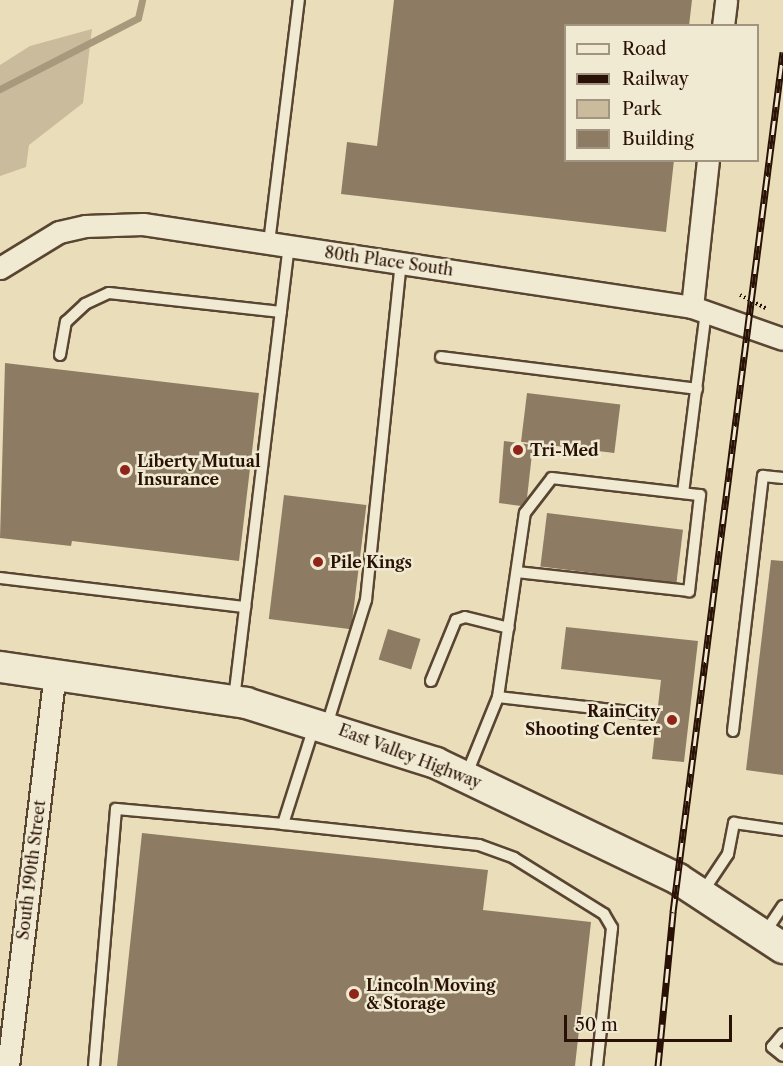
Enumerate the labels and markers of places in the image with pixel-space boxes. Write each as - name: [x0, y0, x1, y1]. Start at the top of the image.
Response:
- place label: Tri-Med: [530, 440, 599, 460]
- marker: Tri-Med: [511, 443, 525, 457]
- place label: Liberty Mutual Insurance: [137, 451, 261, 489]
- marker: Liberty Mutual Insurance: [118, 463, 132, 477]
- place label: Pile Kings: [330, 552, 412, 572]
- marker: Pile Kings: [311, 555, 325, 569]
- place label: RainCity Shooting Center: [525, 701, 660, 739]
- marker: RainCity Shooting Center: [665, 713, 679, 727]
- place label: Lincoln Moving & Storage: [366, 975, 495, 1013]
- marker: Lincoln Moving & Storage: [347, 987, 361, 1001]

